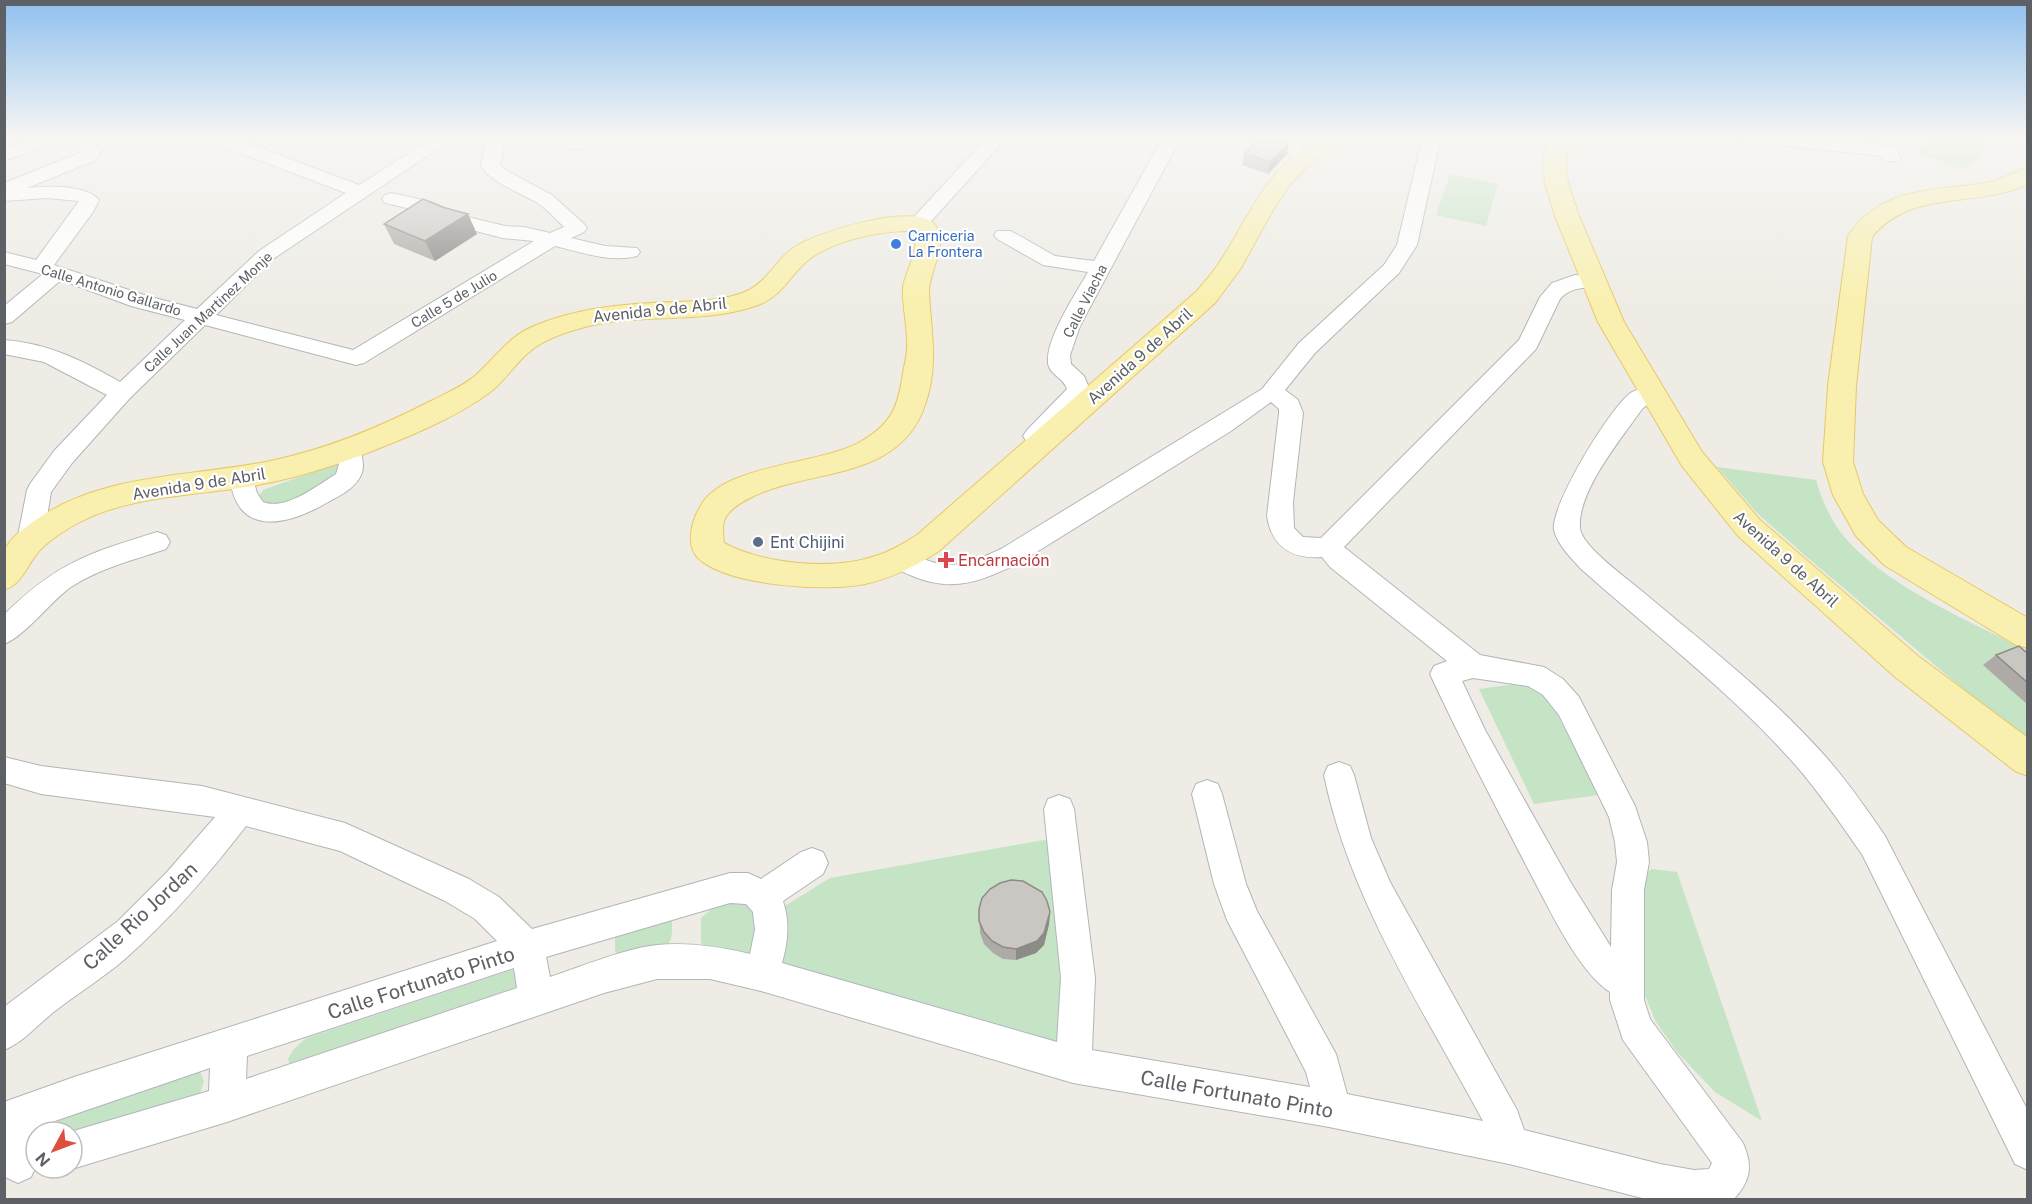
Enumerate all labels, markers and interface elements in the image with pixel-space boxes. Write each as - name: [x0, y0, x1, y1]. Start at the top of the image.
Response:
- place label: Carniceria La Frontera: [908, 228, 983, 260]
- marker: Carniceria La Frontera: [889, 237, 903, 251]
- street label: Calle Juan Martinez Monje: [141, 248, 275, 376]
- street label: Calle Antonio Gallardo: [39, 261, 183, 319]
- street label: Calle Viacha: [1060, 262, 1110, 340]
- street label: Calle 5 de Julio: [408, 267, 500, 331]
- street label: Avenida 9 de Abril: [592, 293, 728, 327]
- street label: Avenida 9 de Abril: [1083, 304, 1197, 408]
- street label: Avenida 9 de Abril: [131, 464, 267, 504]
- street label: Avenida 9 de Abril: [1729, 507, 1843, 611]
- place label: Ent Chijini: [770, 533, 844, 552]
- marker: Ent Chijini: [751, 535, 765, 549]
- place label: Encarnación: [958, 551, 1050, 570]
- marker: Encarnación: [939, 553, 953, 567]
- street label: Calle Rio Jordan: [78, 857, 202, 975]
- street label: Calle Fortunato Pinto: [324, 941, 518, 1025]
- street label: Calle Fortunato Pinto: [1139, 1065, 1335, 1123]
- north arrow: [24, 1120, 84, 1180]
- text: N: [32, 1149, 54, 1170]

